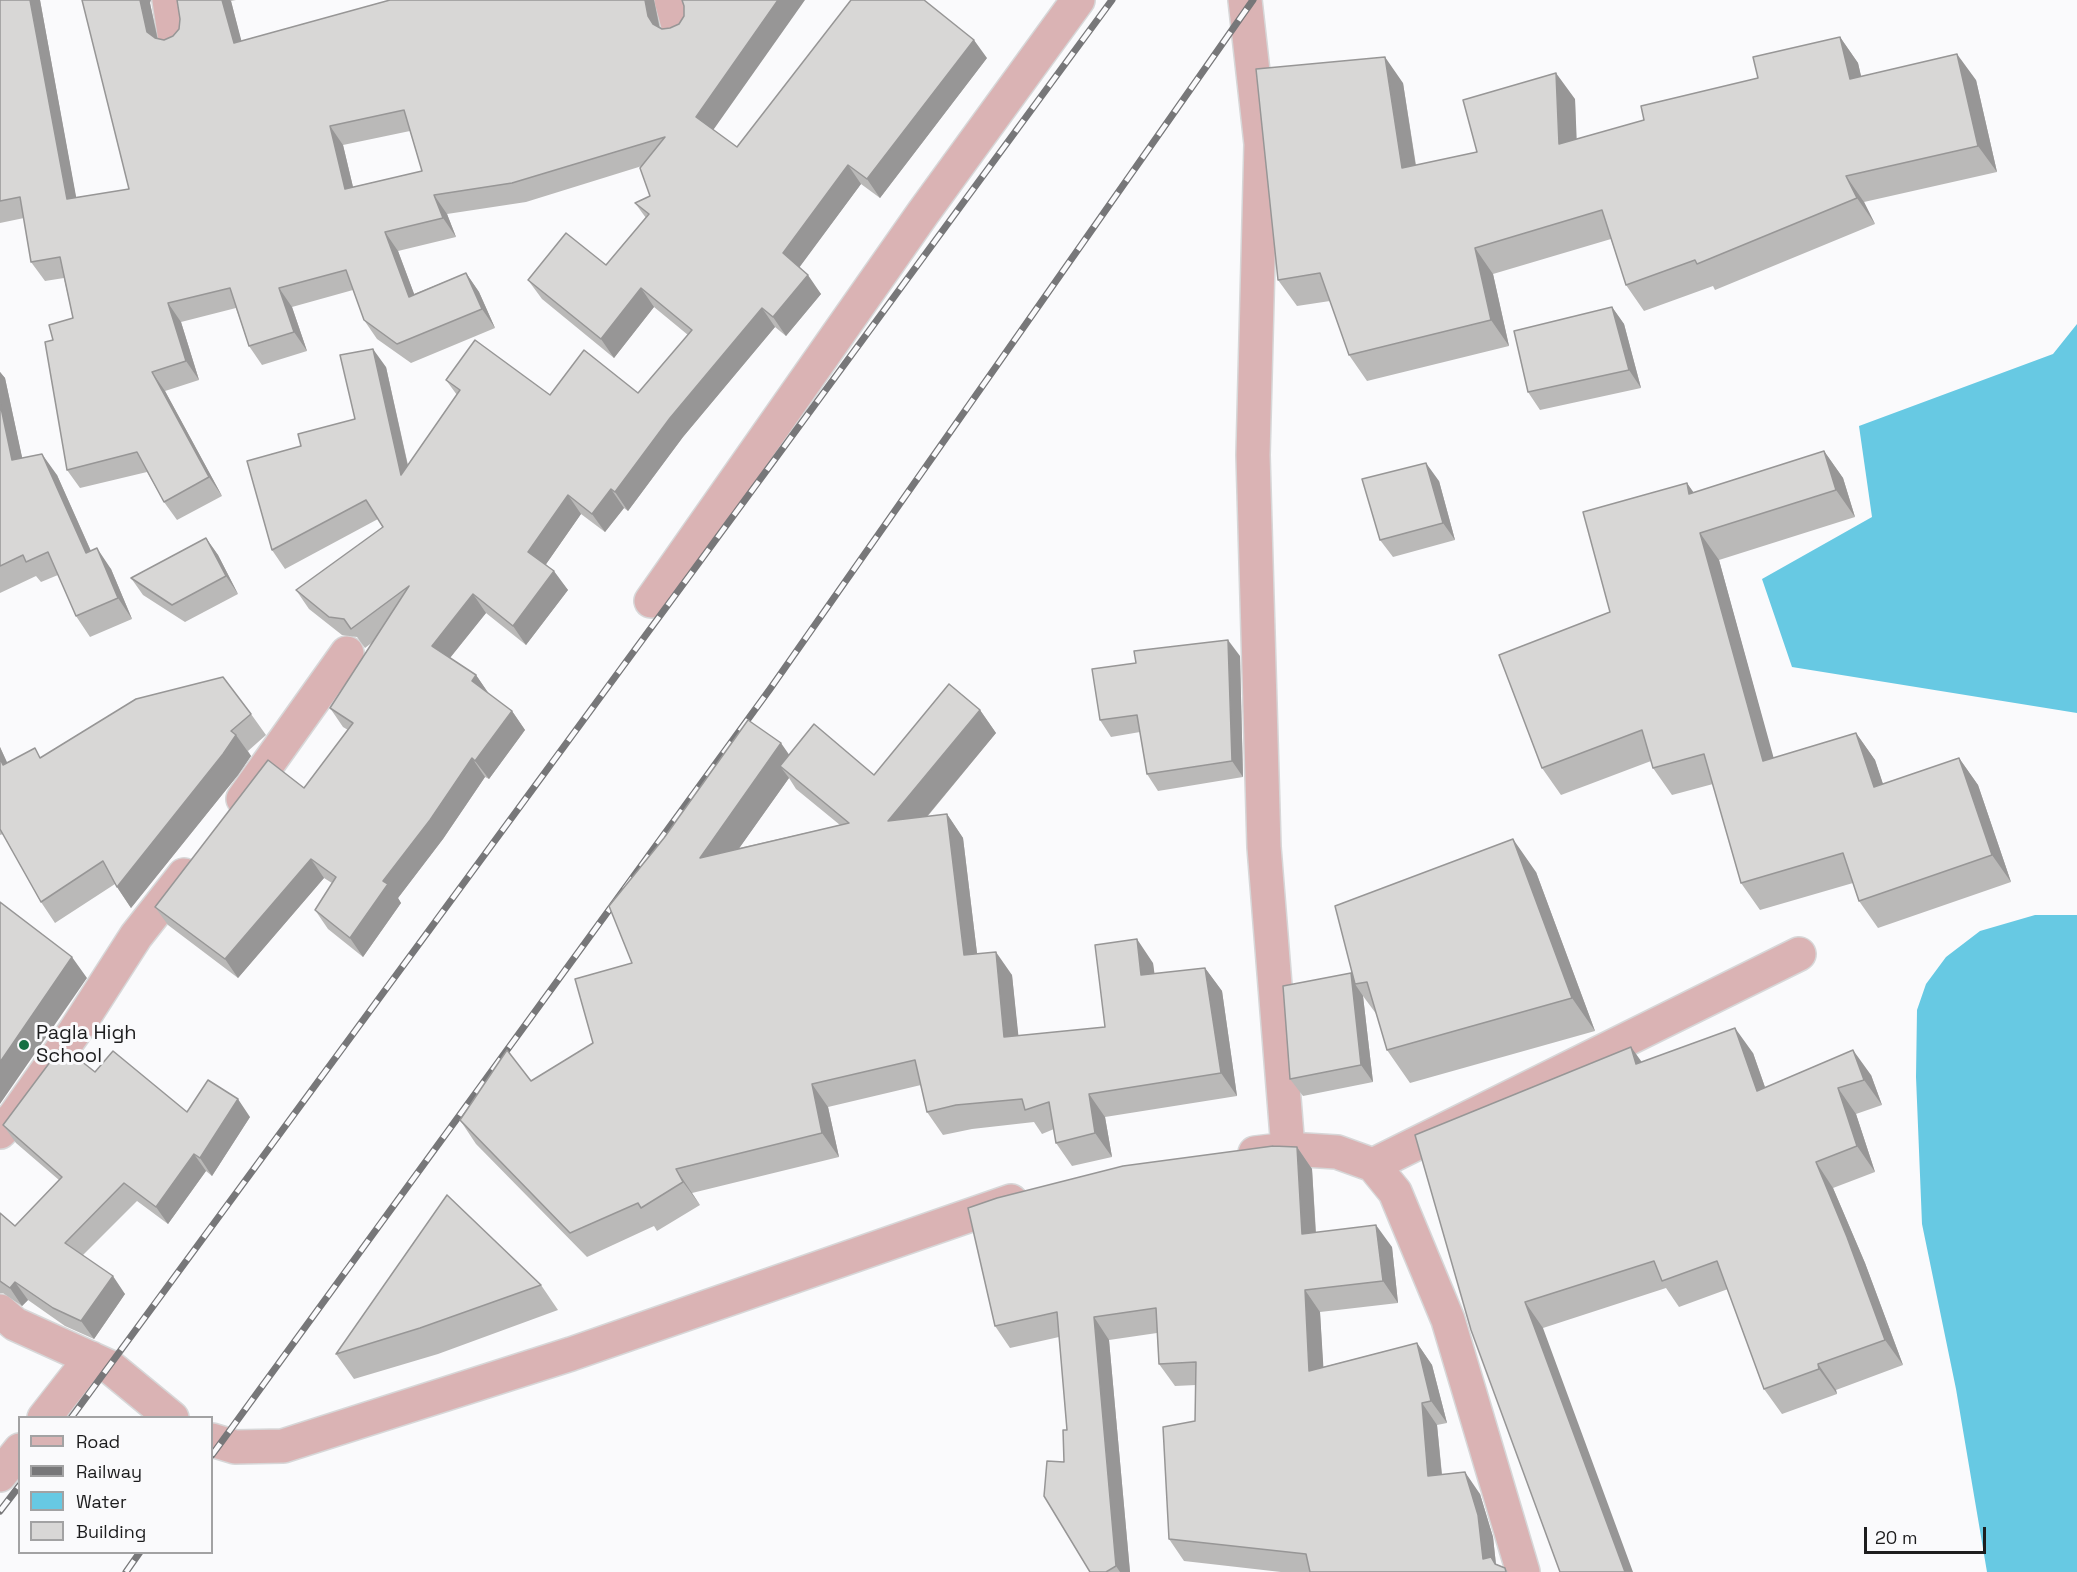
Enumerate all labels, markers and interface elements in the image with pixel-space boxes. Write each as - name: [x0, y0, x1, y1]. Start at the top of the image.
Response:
- place label: Pagla High School: [36, 1022, 137, 1069]
- marker: Pagla High School: [17, 1038, 31, 1052]
- legend: [18, 1416, 213, 1554]
- text: Road: [76, 1430, 120, 1453]
- text: Railway: [76, 1460, 142, 1483]
- text: Water: [76, 1490, 127, 1513]
- scale bar: [1867, 1515, 1988, 1553]
- text: Building: [76, 1520, 146, 1543]
- text: 20 m: [1875, 1526, 1918, 1549]

